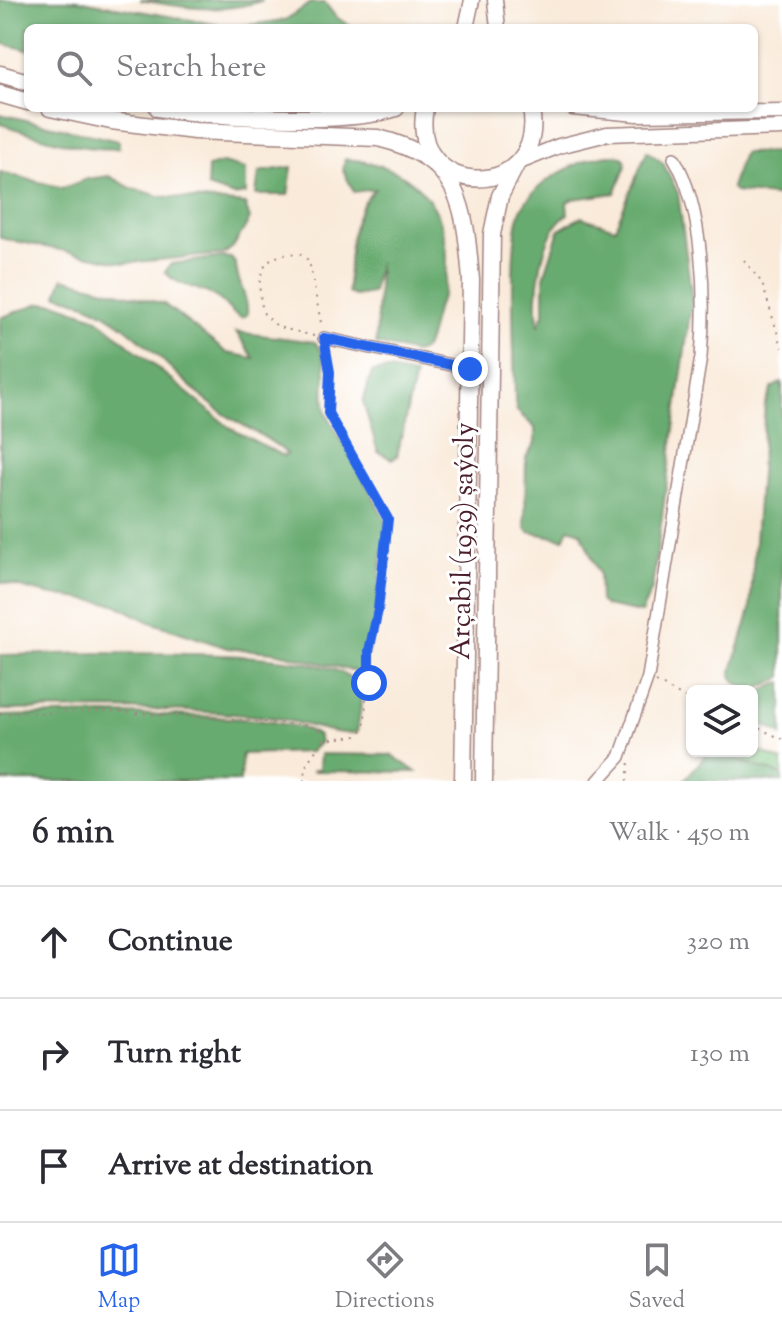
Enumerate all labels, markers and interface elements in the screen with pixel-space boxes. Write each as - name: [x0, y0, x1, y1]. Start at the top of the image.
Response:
- search box: [24, 24, 758, 112]
- icon: search: [52, 46, 96, 90]
- text: Search here: [116, 47, 266, 90]
- route end: [452, 351, 488, 387]
- street label: Arçabil (1939) şaýoly: [442, 422, 486, 660]
- route start: [351, 665, 387, 701]
- map controls: [686, 685, 758, 757]
- button: layers: [686, 685, 758, 757]
- text: 6 min: [32, 809, 114, 858]
- text: Walk · 450 m: [609, 815, 750, 852]
- icon: ahead: [32, 920, 76, 964]
- text: Continue: [108, 921, 233, 964]
- text: 320 m: [687, 924, 750, 961]
- icon: right: [32, 1032, 76, 1076]
- text: Turn right: [108, 1033, 241, 1076]
- text: 130 m: [690, 1036, 750, 1073]
- icon: arrive: [32, 1144, 76, 1188]
- text: Arrive at destination: [108, 1145, 373, 1188]
- tab: Map: [97, 1238, 141, 1318]
- tab: Directions: [335, 1238, 434, 1318]
- tab: Saved: [628, 1238, 685, 1318]

